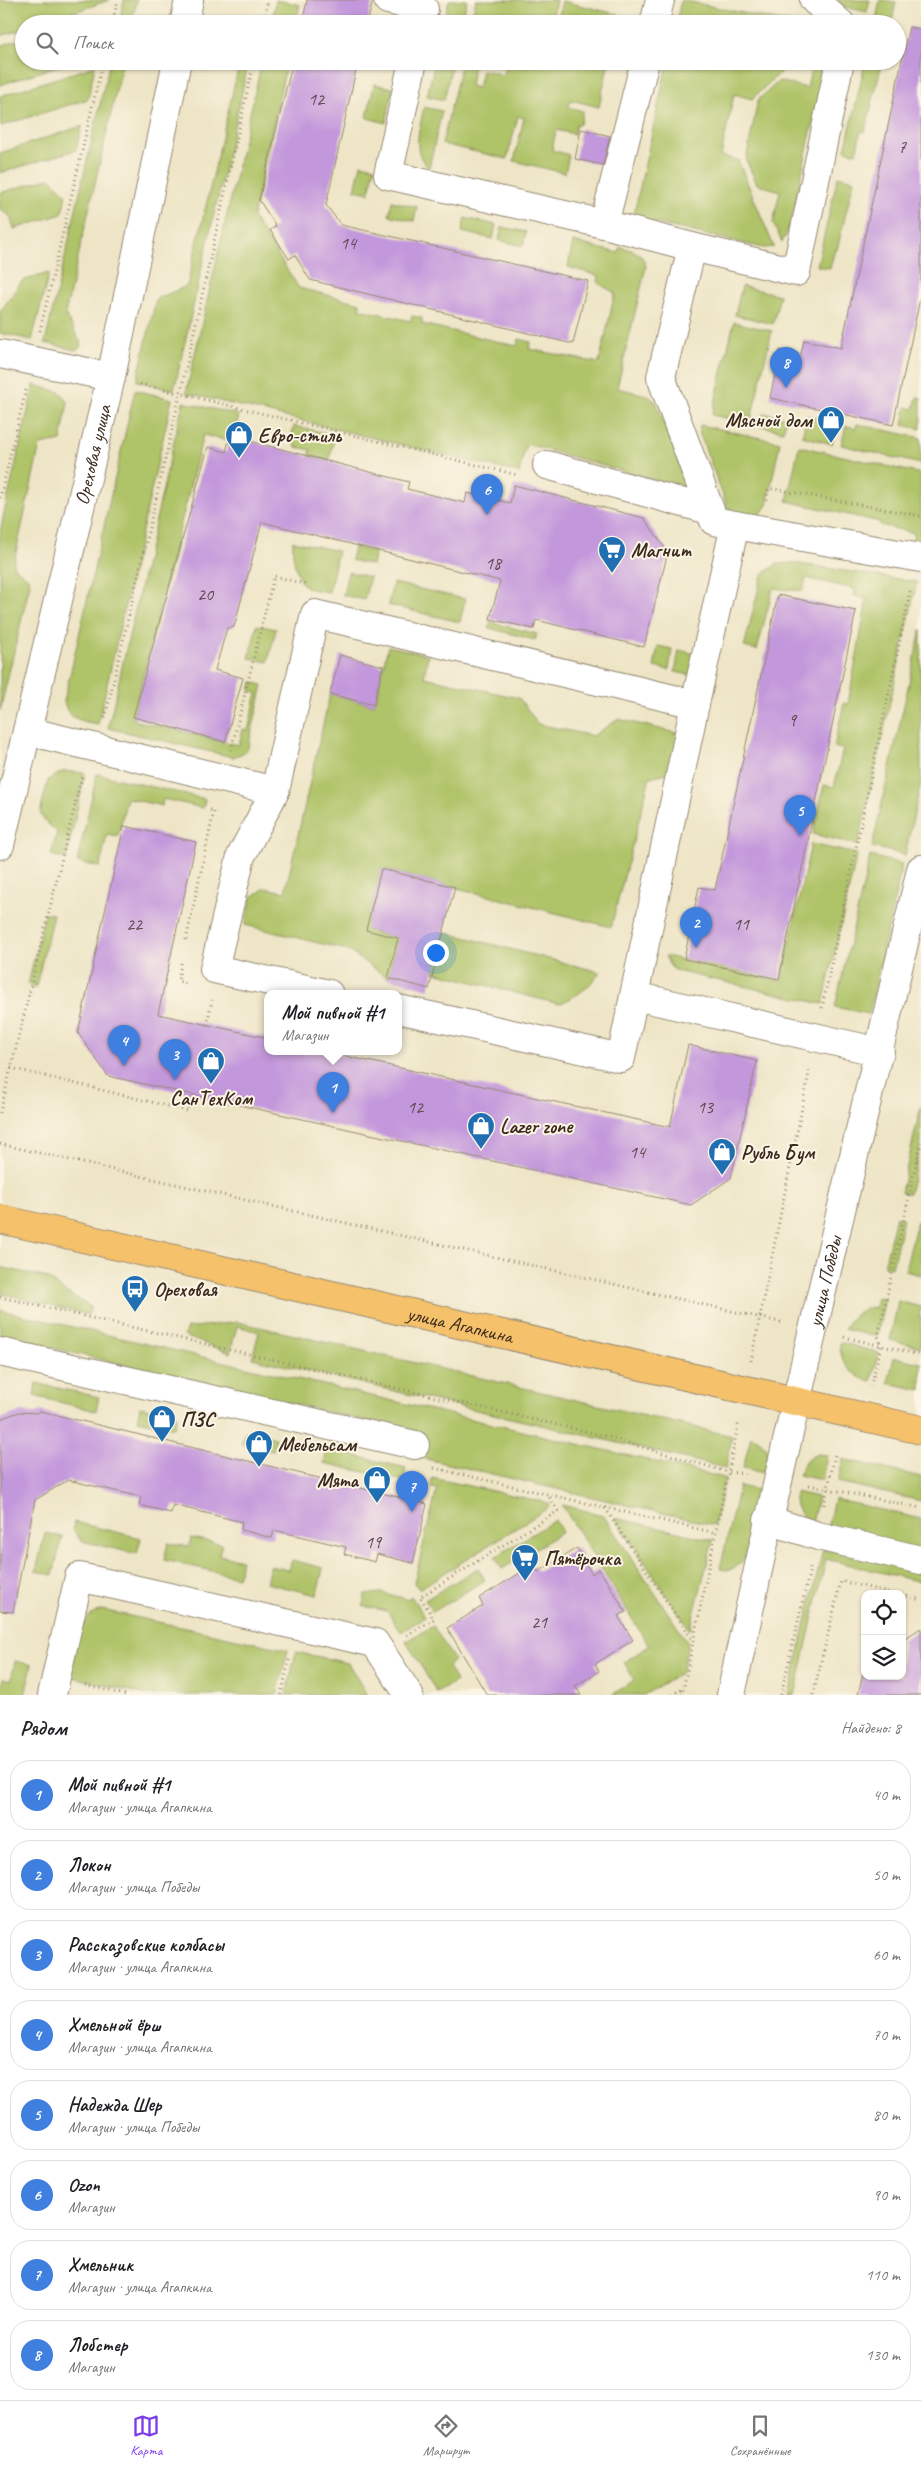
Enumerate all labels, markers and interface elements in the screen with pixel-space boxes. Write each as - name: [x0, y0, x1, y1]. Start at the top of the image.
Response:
- search box: [15, 15, 906, 70]
- icon: search: [33, 29, 61, 57]
- text: Поиск: [73, 31, 113, 55]
- house number: 12: [308, 88, 326, 110]
- house number: 7: [898, 136, 907, 158]
- house number: 14: [340, 232, 358, 254]
- pin: 8: [770, 347, 802, 388]
- street label: Ореховая улица: [69, 401, 117, 507]
- shop icon: Мясной дом: [816, 405, 846, 444]
- place label: Мясной дом: [725, 408, 813, 433]
- shop icon: Евро-стиль: [224, 420, 254, 459]
- place label: Евро-стиль: [258, 423, 342, 448]
- pin: 6: [471, 474, 503, 515]
- supermarket icon: Магнит: [597, 535, 627, 574]
- place label: Магнит: [631, 538, 692, 563]
- house number: 18: [485, 552, 503, 574]
- house number: 20: [197, 583, 215, 605]
- house number: 9: [788, 709, 798, 731]
- pin: 5: [784, 795, 816, 836]
- pin: 2: [680, 907, 712, 948]
- house number: 22: [126, 913, 144, 935]
- house number: 11: [733, 913, 750, 935]
- your location: [423, 940, 449, 966]
- popup: [264, 990, 402, 1055]
- text: Мой пивной #1: [282, 1001, 384, 1025]
- pin: 4: [108, 1025, 140, 1066]
- text: Магазин: [282, 1025, 328, 1045]
- pin: 3: [159, 1039, 191, 1080]
- shop icon: СанТехКом: [196, 1046, 226, 1085]
- pin: 1: [317, 1072, 349, 1113]
- place label: СанТехКом: [170, 1086, 254, 1111]
- house number: 12: [407, 1096, 425, 1118]
- house number: 13: [697, 1096, 715, 1118]
- shop icon: Lazer zone: [466, 1111, 496, 1150]
- place label: Lazer zone: [500, 1114, 574, 1139]
- shop icon: Рубль Бум: [707, 1137, 737, 1176]
- place label: Рубль Бум: [741, 1140, 815, 1166]
- house number: 14: [629, 1141, 647, 1163]
- street label: улица Победы: [801, 1232, 847, 1330]
- bus stop icon: Ореховая: [120, 1274, 150, 1313]
- place label: Ореховая: [154, 1277, 219, 1302]
- street label: улица Агапкина: [404, 1300, 517, 1349]
- shop icon: ПЗС: [147, 1404, 177, 1443]
- place label: ПЗС: [181, 1407, 217, 1432]
- shop icon: Мебельсам: [244, 1429, 274, 1468]
- place label: Мебельсам: [278, 1432, 358, 1457]
- shop icon: Мята: [362, 1465, 392, 1504]
- place label: Мята: [317, 1468, 359, 1493]
- pin: 7: [396, 1471, 428, 1512]
- house number: 19: [365, 1531, 383, 1553]
- supermarket icon: Пятёрочка: [510, 1543, 540, 1582]
- place label: Пятёрочка: [544, 1546, 622, 1571]
- map controls: [861, 1590, 906, 1680]
- button: locate: [861, 1590, 906, 1635]
- house number: 21: [531, 1611, 548, 1633]
- button: layers: [861, 1635, 906, 1680]
- text: Рядом: [20, 1715, 67, 1741]
- text: Найдено: 8: [841, 1718, 901, 1738]
- text: Мой пивной #1: [68, 1773, 170, 1797]
- text: 1: [33, 1785, 41, 1805]
- text: 40 m: [873, 1785, 900, 1805]
- text: Магазин · улица Агапкина: [68, 1797, 212, 1817]
- text: Локон: [68, 1853, 110, 1877]
- text: 2: [33, 1865, 41, 1885]
- text: 50 m: [873, 1865, 900, 1885]
- text: Магазин · улица Победы: [68, 1877, 199, 1897]
- text: Рассказовские колбасы: [68, 1933, 224, 1957]
- text: 3: [33, 1945, 41, 1965]
- text: 60 m: [873, 1945, 900, 1965]
- text: Магазин · улица Агапкина: [68, 1957, 212, 1977]
- text: Хмельной ёрш: [68, 2013, 161, 2037]
- text: 4: [33, 2025, 41, 2045]
- text: 70 m: [873, 2025, 900, 2045]
- text: Магазин · улица Агапкина: [68, 2037, 212, 2057]
- text: Надежда Шер: [68, 2093, 161, 2117]
- text: 5: [34, 2105, 40, 2125]
- text: 80 m: [873, 2105, 900, 2125]
- text: Магазин · улица Победы: [68, 2117, 199, 2137]
- text: Ozon: [68, 2173, 100, 2197]
- text: 6: [33, 2185, 41, 2205]
- text: 90 m: [873, 2185, 900, 2205]
- text: Магазин: [68, 2197, 115, 2217]
- text: Хмельник: [68, 2253, 133, 2277]
- text: 7: [33, 2265, 41, 2285]
- text: 110 m: [866, 2265, 900, 2285]
- text: Магазин · улица Агапкина: [68, 2277, 212, 2297]
- text: Лобстер: [68, 2333, 127, 2357]
- text: 8: [33, 2345, 41, 2365]
- text: 130 m: [866, 2345, 900, 2365]
- text: Магазин: [68, 2357, 115, 2377]
- tab: Карта: [130, 2412, 162, 2459]
- tab: Маршрут: [423, 2412, 469, 2459]
- tab: Сохранённые: [730, 2412, 791, 2459]

